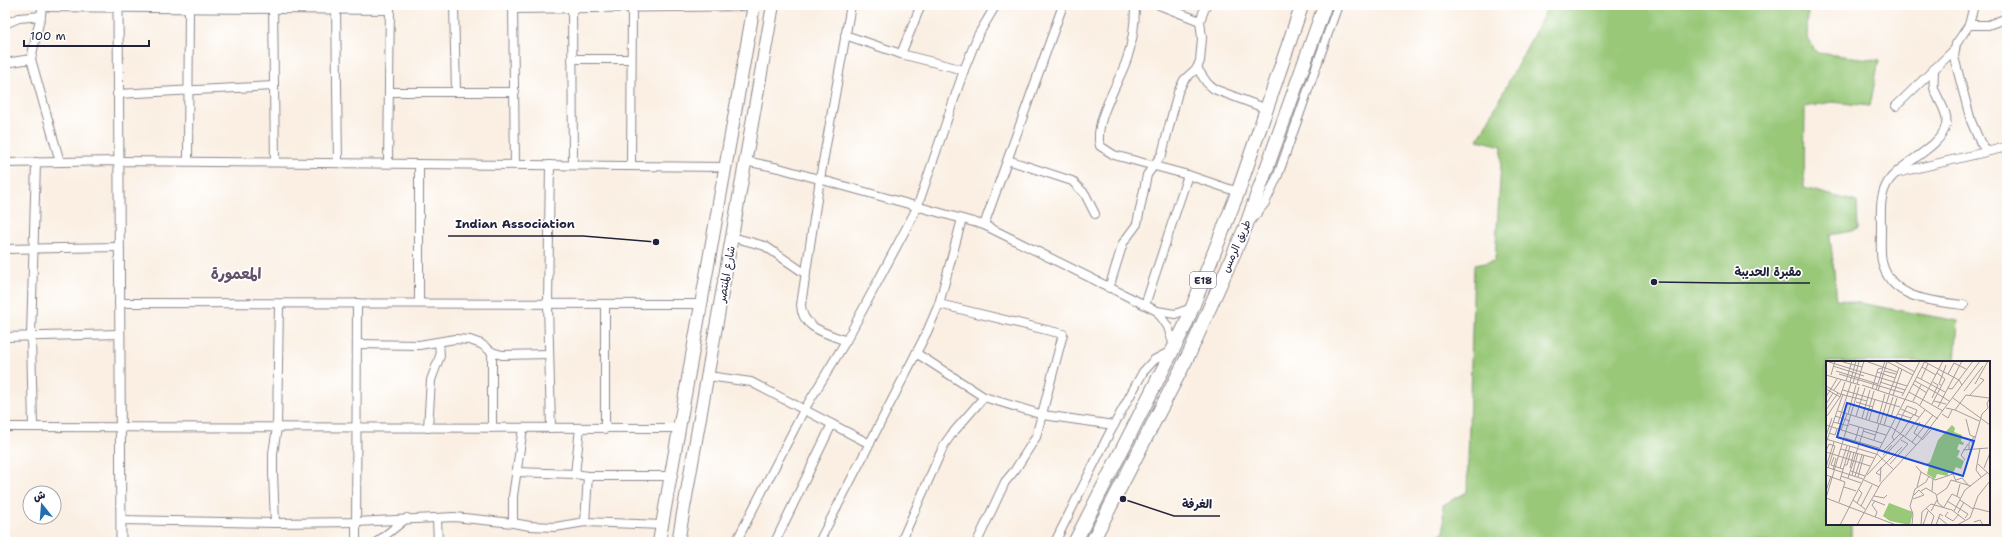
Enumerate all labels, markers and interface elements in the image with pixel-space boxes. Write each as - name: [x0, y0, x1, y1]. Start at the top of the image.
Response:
- scale bar: [24, 22, 149, 48]
- text: 100 m: [30, 28, 66, 44]
- callout: Indian Association: [448, 212, 583, 236]
- text: Indian Association: [455, 216, 575, 232]
- street label: طريق الرمس: [1218, 217, 1255, 275]
- street label: شارع المنتصر: [714, 245, 740, 305]
- callout: مقبرة الحديبة: [1727, 259, 1810, 283]
- district label: المعمورة: [211, 264, 262, 284]
- text: مقبرة الحديبة: [1735, 264, 1802, 280]
- road number: E18: [1190, 272, 1216, 288]
- inset map: [1826, 361, 1990, 525]
- north arrow: [22, 485, 62, 525]
- text: ش: [31, 487, 47, 505]
- callout: الغرفة: [1174, 492, 1220, 516]
- text: الغرفة: [1182, 496, 1212, 512]

